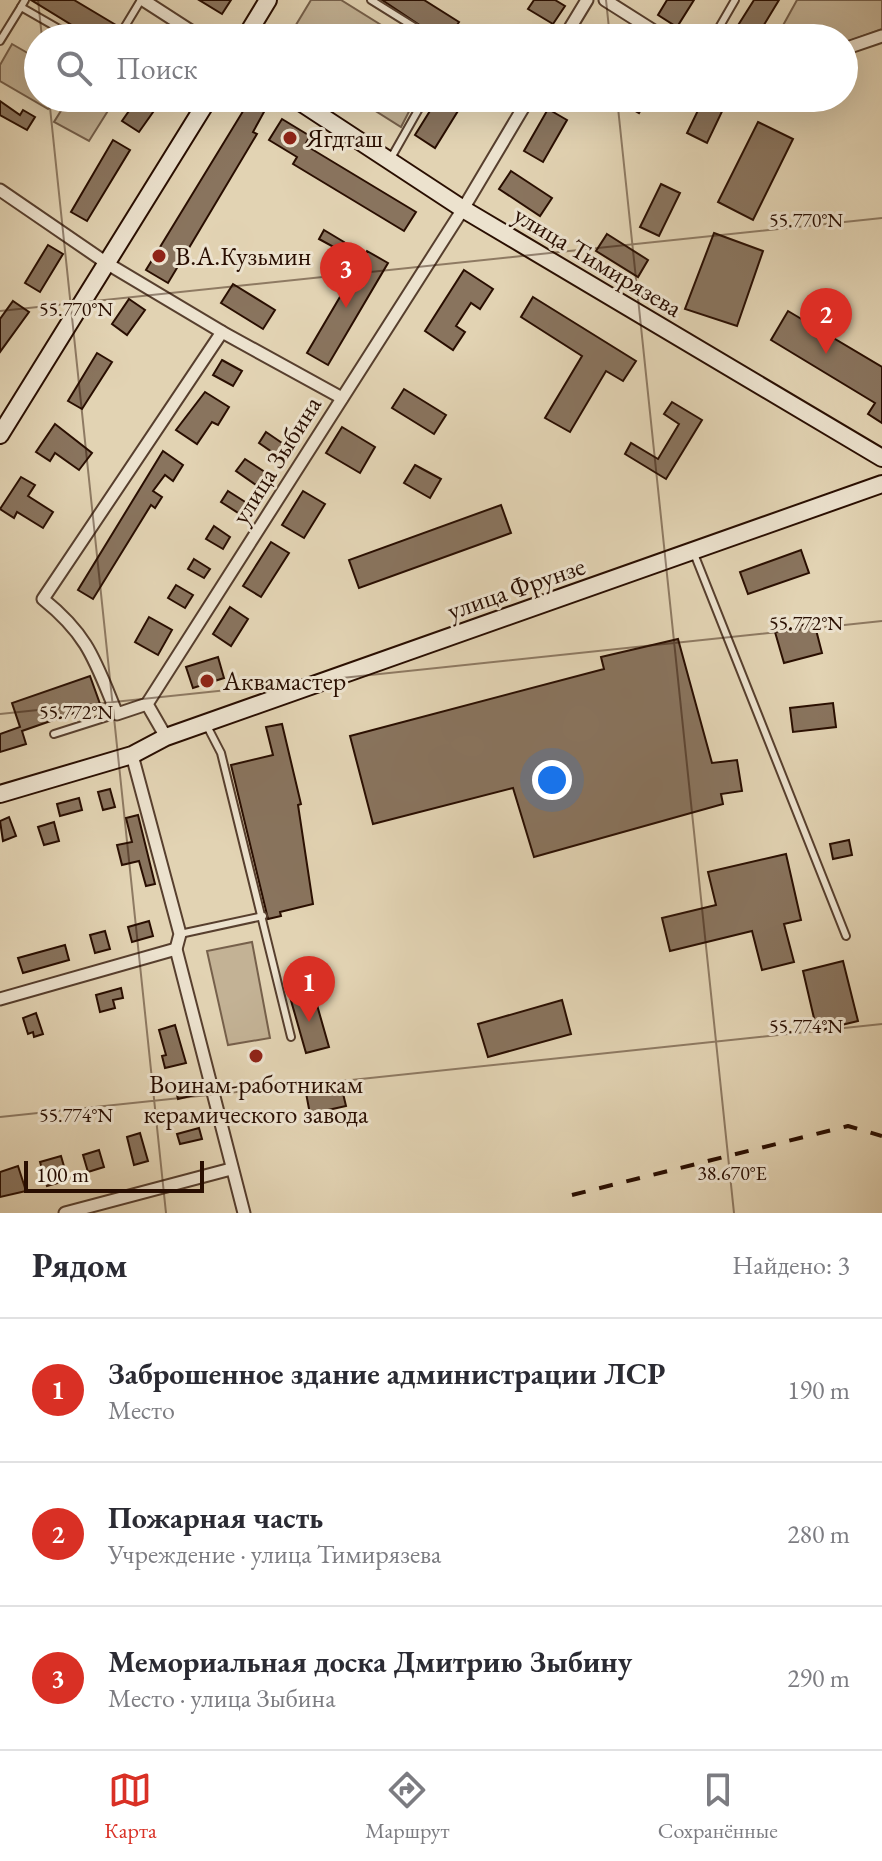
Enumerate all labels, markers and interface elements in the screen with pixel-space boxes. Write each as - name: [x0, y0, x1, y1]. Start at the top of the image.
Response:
- search box: [24, 24, 858, 112]
- icon: search: [52, 46, 96, 90]
- text: Поиск: [116, 49, 198, 88]
- place label: Ягдташ: [305, 121, 383, 155]
- marker: Ягдташ: [281, 129, 299, 147]
- street label: улица Тимирязева: [508, 197, 689, 325]
- text: 55.770°N: [769, 207, 843, 233]
- place label: В.А.Кузьмин: [175, 239, 311, 273]
- pin: 3: [320, 242, 372, 308]
- marker: В.А.Кузьмин: [150, 247, 168, 265]
- pin: 2: [800, 288, 852, 354]
- text: 55.770°N: [39, 296, 113, 322]
- street label: улица Зыбина: [223, 389, 329, 530]
- street label: улица Фрунзе: [443, 549, 589, 627]
- text: 55.772°N: [769, 610, 843, 636]
- place label: Аквамастер: [222, 664, 346, 698]
- marker: Аквамастер: [198, 672, 216, 690]
- text: 55.772°N: [39, 699, 113, 725]
- your location: [532, 760, 572, 800]
- pin: 1: [283, 956, 335, 1022]
- text: 55.774°N: [769, 1013, 843, 1039]
- marker: Воинам-работникам керамического завода: [247, 1047, 265, 1065]
- place label: Воинам-работникам керамического завода: [144, 1067, 369, 1131]
- text: 55.774°N: [39, 1102, 113, 1128]
- scale bar: [24, 1157, 204, 1193]
- text: 100 m: [36, 1160, 89, 1189]
- text: 38.670°E: [697, 1160, 767, 1186]
- text: Рядом: [32, 1243, 127, 1287]
- text: Найдено: 3: [732, 1248, 850, 1282]
- text: Заброшенное здание администрации ЛСР: [108, 1354, 666, 1393]
- text: 1: [51, 1373, 65, 1407]
- text: 190 m: [787, 1373, 850, 1407]
- text: Место: [108, 1393, 175, 1427]
- text: Пожарная часть: [108, 1498, 323, 1537]
- text: 2: [51, 1517, 65, 1551]
- text: 280 m: [787, 1517, 850, 1551]
- text: Учреждение · улица Тимирязева: [108, 1537, 441, 1571]
- text: Мемориальная доска Дмитрию Зыбину: [108, 1642, 632, 1681]
- text: 3: [51, 1661, 65, 1695]
- text: 290 m: [787, 1661, 850, 1695]
- text: Место · улица Зыбина: [108, 1681, 336, 1715]
- tab: Карта: [104, 1768, 157, 1845]
- tab: Маршрут: [365, 1768, 449, 1845]
- tab: Сохранённые: [658, 1768, 778, 1845]

